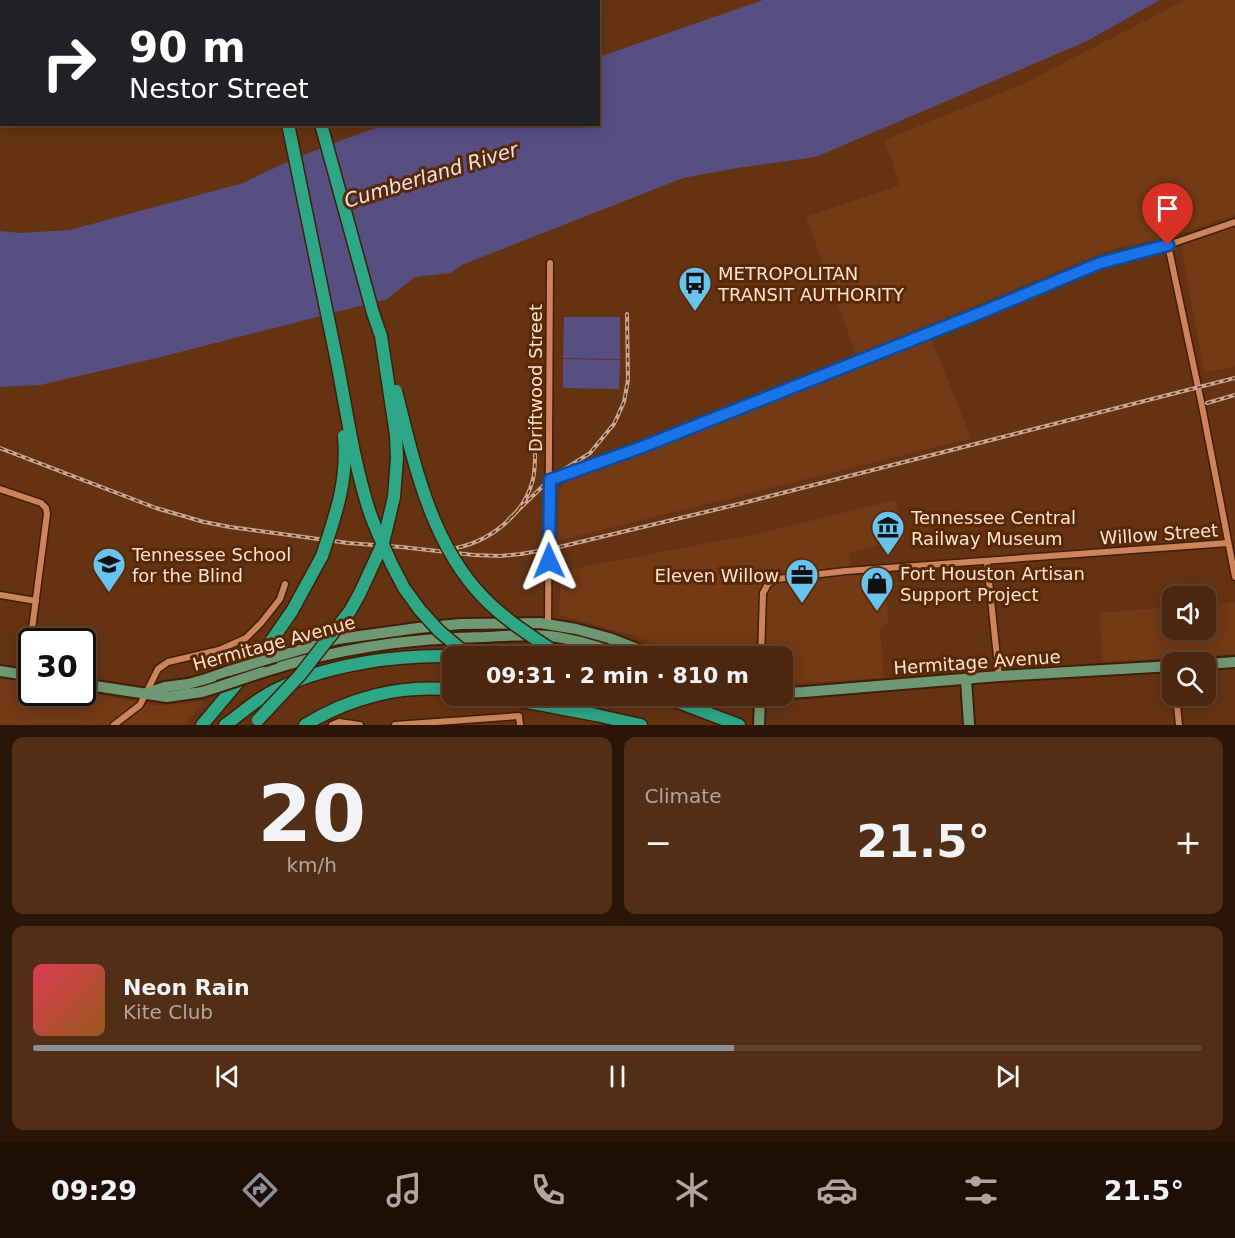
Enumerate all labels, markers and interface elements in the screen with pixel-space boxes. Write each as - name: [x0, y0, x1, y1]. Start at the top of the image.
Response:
- text: 90 m: [129, 23, 246, 72]
- icon: right: [30, 24, 108, 102]
- text: Nestor Street: [129, 73, 309, 104]
- water label: Cumberland River: [341, 137, 523, 213]
- pin: [1142, 183, 1193, 245]
- icon: arrive: [1151, 192, 1184, 225]
- place label: METROPOLITAN TRANSIT AUTHORITY: [717, 263, 905, 305]
- bus stop icon: METROPOLITAN TRANSIT AUTHORITY: [677, 265, 713, 312]
- street label: Driftwood Street: [525, 304, 546, 452]
- place label: Tennessee Central Railway Museum: [910, 507, 1076, 549]
- museum icon: Tennessee Central Railway Museum: [870, 509, 906, 556]
- street label: Willow Street: [1099, 519, 1219, 549]
- position arrow: [517, 529, 581, 593]
- place label: Tennessee School for the Blind: [131, 544, 291, 586]
- school or university icon: Tennessee School for the Blind: [91, 546, 127, 593]
- office icon: Eleven Willow: [784, 557, 820, 604]
- place label: Fort Houston Artisan Support Project: [900, 563, 1085, 605]
- place label: Eleven Willow: [655, 565, 779, 586]
- shop icon: Fort Houston Artisan Support Project: [859, 565, 895, 612]
- map controls: [1162, 586, 1216, 706]
- button: sound: [1162, 586, 1216, 640]
- street label: Hermitage Avenue: [190, 611, 358, 675]
- speed limit sign: 30: [18, 628, 96, 706]
- street label: Hermitage Avenue: [893, 646, 1061, 678]
- button: search: [1162, 652, 1216, 706]
- text: 09:31 · 2 min · 810 m: [486, 663, 749, 688]
- text: 20: [257, 769, 366, 859]
- text: Climate: [645, 784, 721, 808]
- text: 21.5°: [856, 815, 990, 868]
- text: −: [645, 823, 672, 862]
- text: +: [1174, 823, 1202, 862]
- text: km/h: [287, 853, 337, 877]
- text: Neon Rain: [123, 975, 250, 1000]
- text: Kite Club: [123, 1000, 213, 1024]
- icon: previous: [211, 1060, 244, 1093]
- icon: pause: [601, 1060, 634, 1093]
- icon: next: [991, 1060, 1024, 1093]
- icon: directions: [239, 1169, 281, 1211]
- icon: music: [383, 1169, 425, 1211]
- icon: phone: [527, 1169, 569, 1211]
- icon: climate: [671, 1169, 713, 1211]
- icon: car: [816, 1169, 858, 1211]
- icon: filters: [960, 1169, 1002, 1211]
- text: 09:29: [51, 1175, 137, 1206]
- text: 21.5°: [1104, 1175, 1184, 1206]

